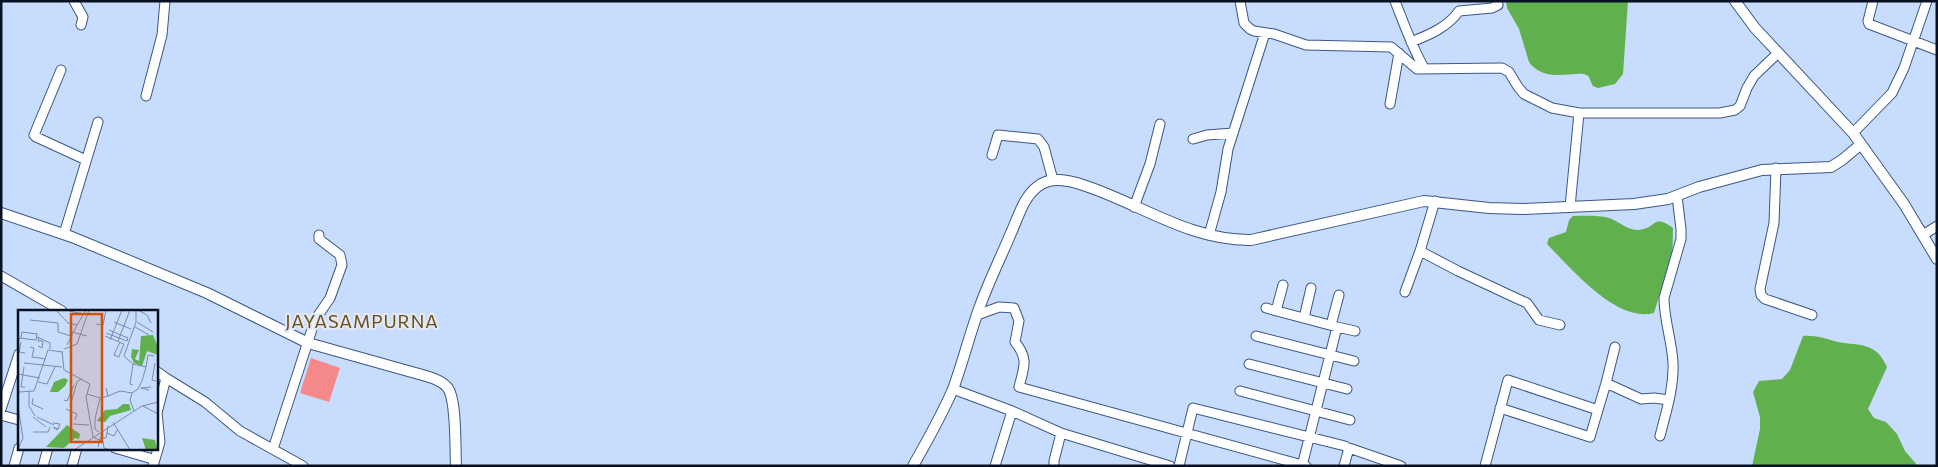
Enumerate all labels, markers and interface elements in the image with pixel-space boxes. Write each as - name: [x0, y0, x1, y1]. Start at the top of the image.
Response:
- inset map: [18, 310, 158, 450]
- district label: JAYASAMPURNA: [285, 310, 439, 332]

